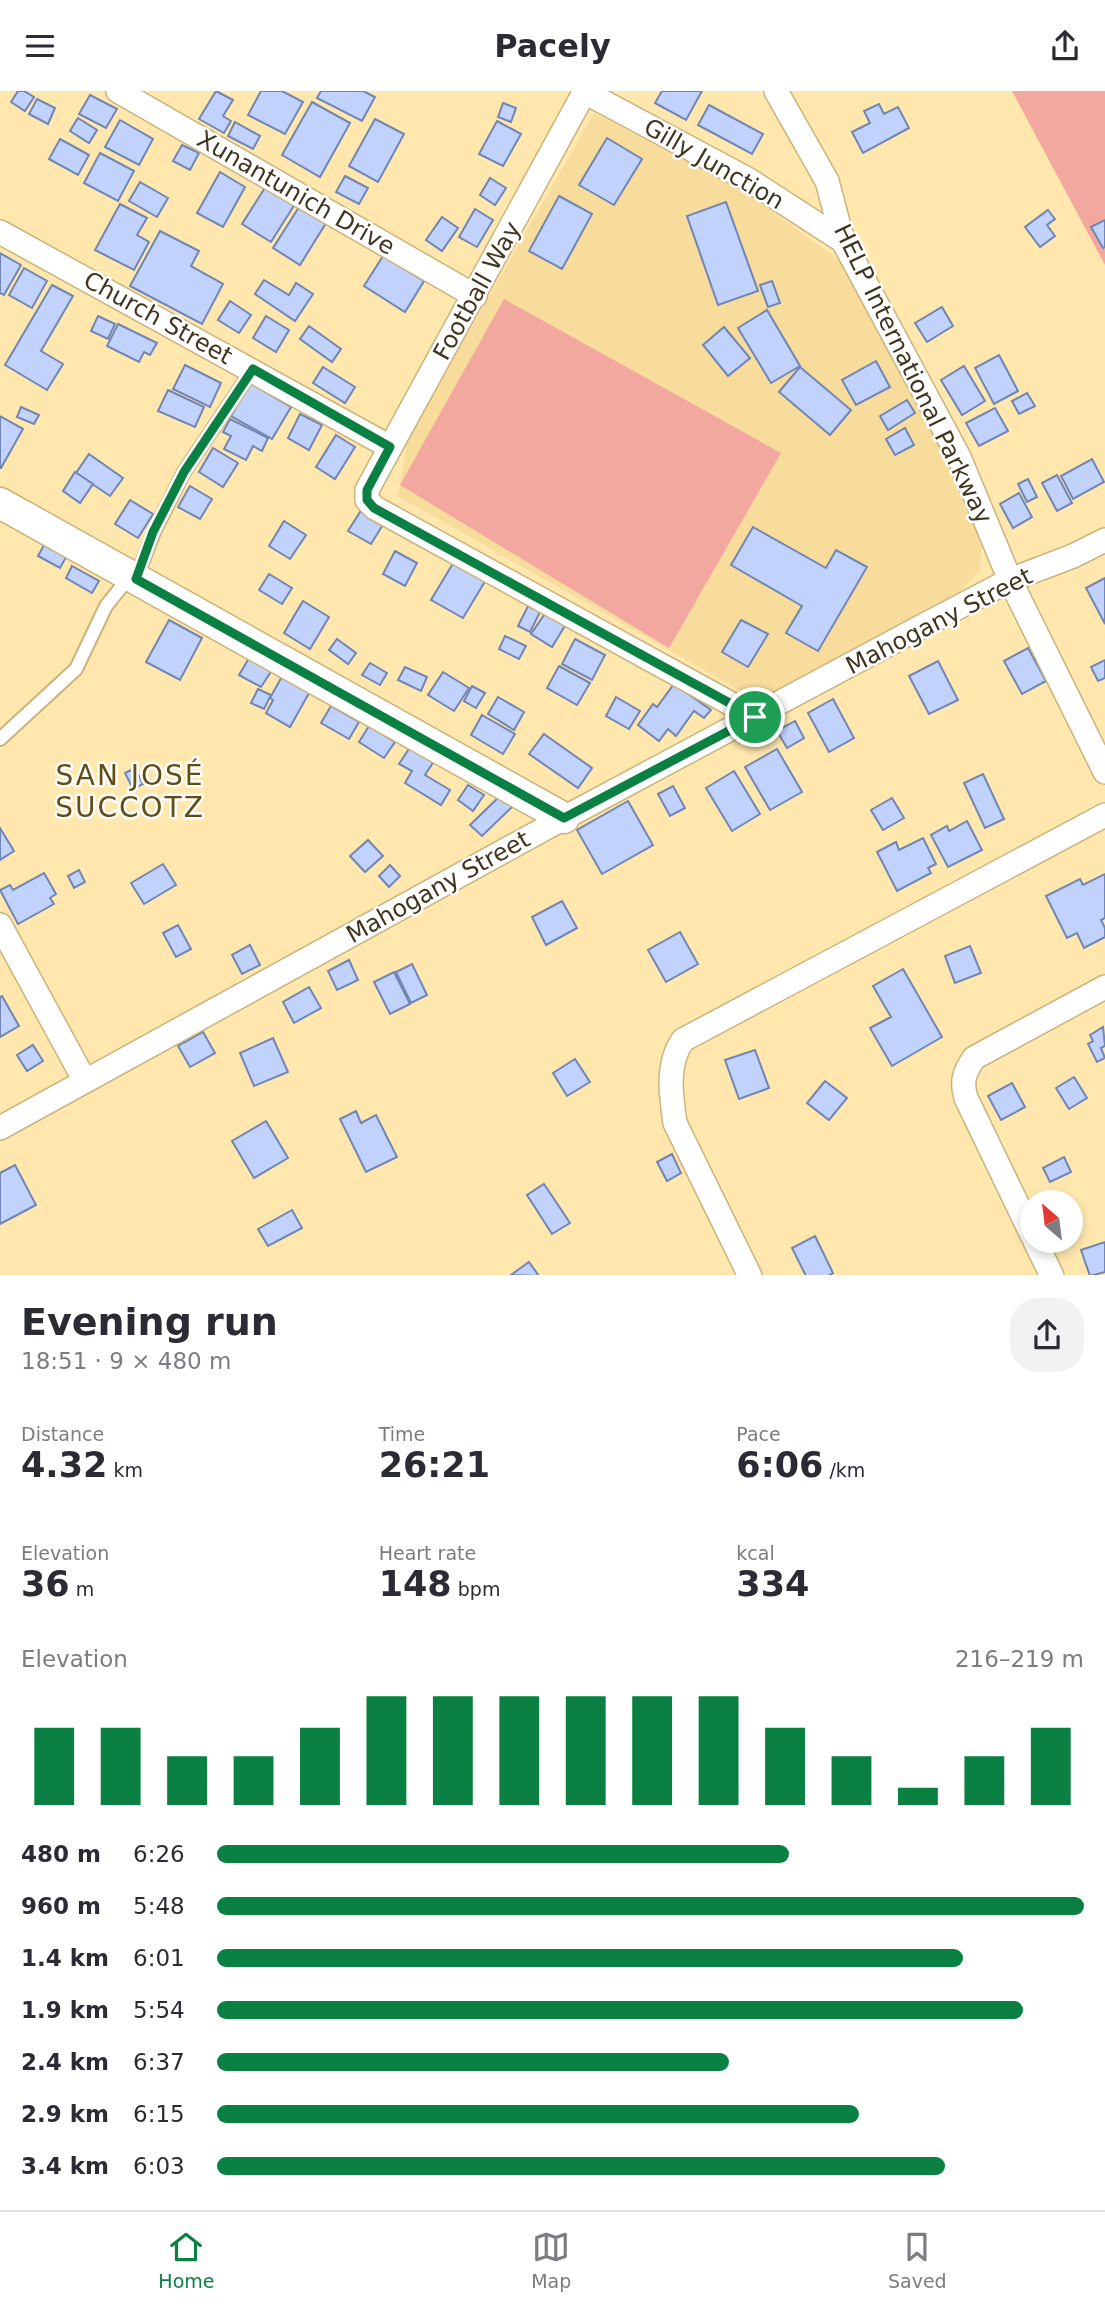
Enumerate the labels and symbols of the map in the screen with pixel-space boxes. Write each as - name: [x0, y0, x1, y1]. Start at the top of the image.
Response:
- street label: Gilly Junction: [639, 113, 789, 215]
- street label: Xunantunich Drive: [192, 125, 400, 261]
- street label: Football Way: [427, 217, 527, 365]
- street label: HELP International Parkway: [828, 220, 998, 528]
- street label: Church Street: [79, 266, 237, 370]
- street label: Mahogany Street: [841, 562, 1037, 680]
- pin: [725, 687, 785, 747]
- district label: SAN JOSÉ SUCCOTZ: [55, 758, 205, 824]
- street label: Mahogany Street: [341, 825, 535, 949]
- north arrow: [1020, 1190, 1083, 1253]

